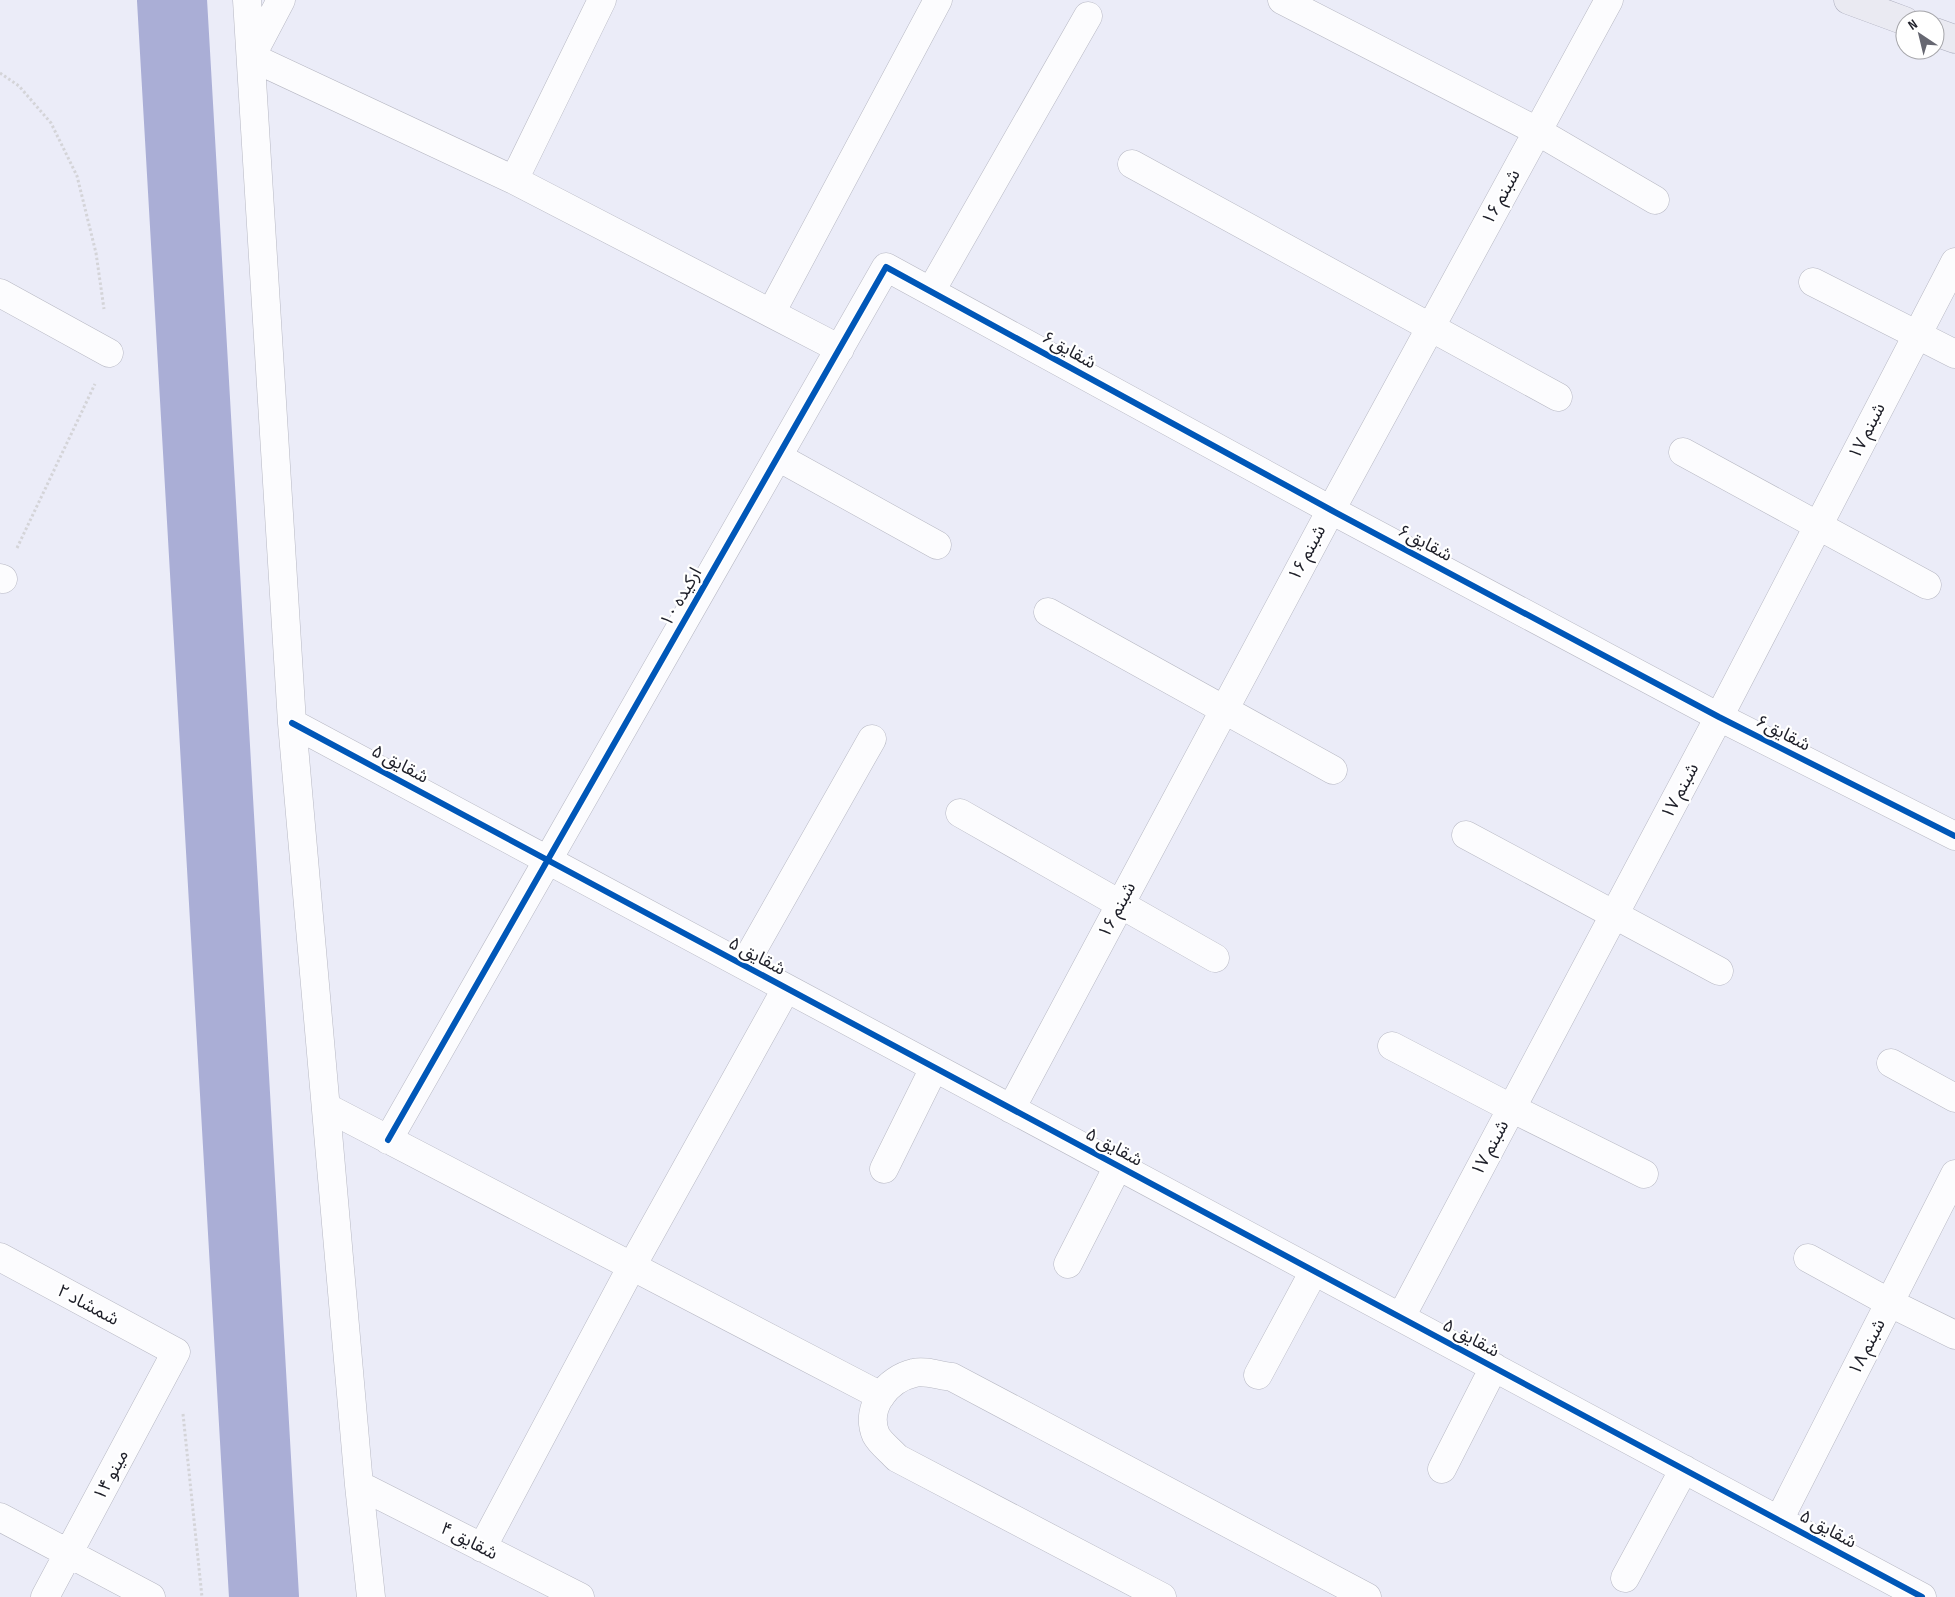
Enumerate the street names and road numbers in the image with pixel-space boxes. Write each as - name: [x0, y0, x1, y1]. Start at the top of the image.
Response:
- street label: شبنم ۱۶: [1477, 166, 1526, 229]
- street label: شقایق۶: [1038, 327, 1100, 373]
- street label: شبنم ۱۷: [1844, 399, 1892, 463]
- street label: شقایق۶: [1394, 520, 1456, 566]
- street label: شبنم ۱۶: [1284, 522, 1332, 585]
- street label: ارکیده ۱۰: [656, 564, 706, 630]
- street label: شقایق۶: [1752, 710, 1814, 756]
- street label: شقایق ۵: [368, 740, 432, 788]
- street label: شبنم ۱۷: [1657, 760, 1705, 823]
- street label: شبنم ۱۶: [1094, 879, 1142, 942]
- street label: شقایق ۵: [725, 932, 789, 980]
- street label: شبنم ۱۷: [1467, 1117, 1515, 1180]
- street label: شقایق ۵: [1082, 1123, 1146, 1171]
- street label: شمشاد ۲: [54, 1280, 122, 1330]
- street label: شقایق ۵: [1439, 1314, 1503, 1362]
- street label: شبنم ۱۸: [1844, 1315, 1892, 1379]
- street label: مینو ۱۴: [89, 1446, 133, 1504]
- street label: شقایق ۵: [1796, 1505, 1860, 1553]
- street label: شقایق ۴: [437, 1518, 501, 1564]

